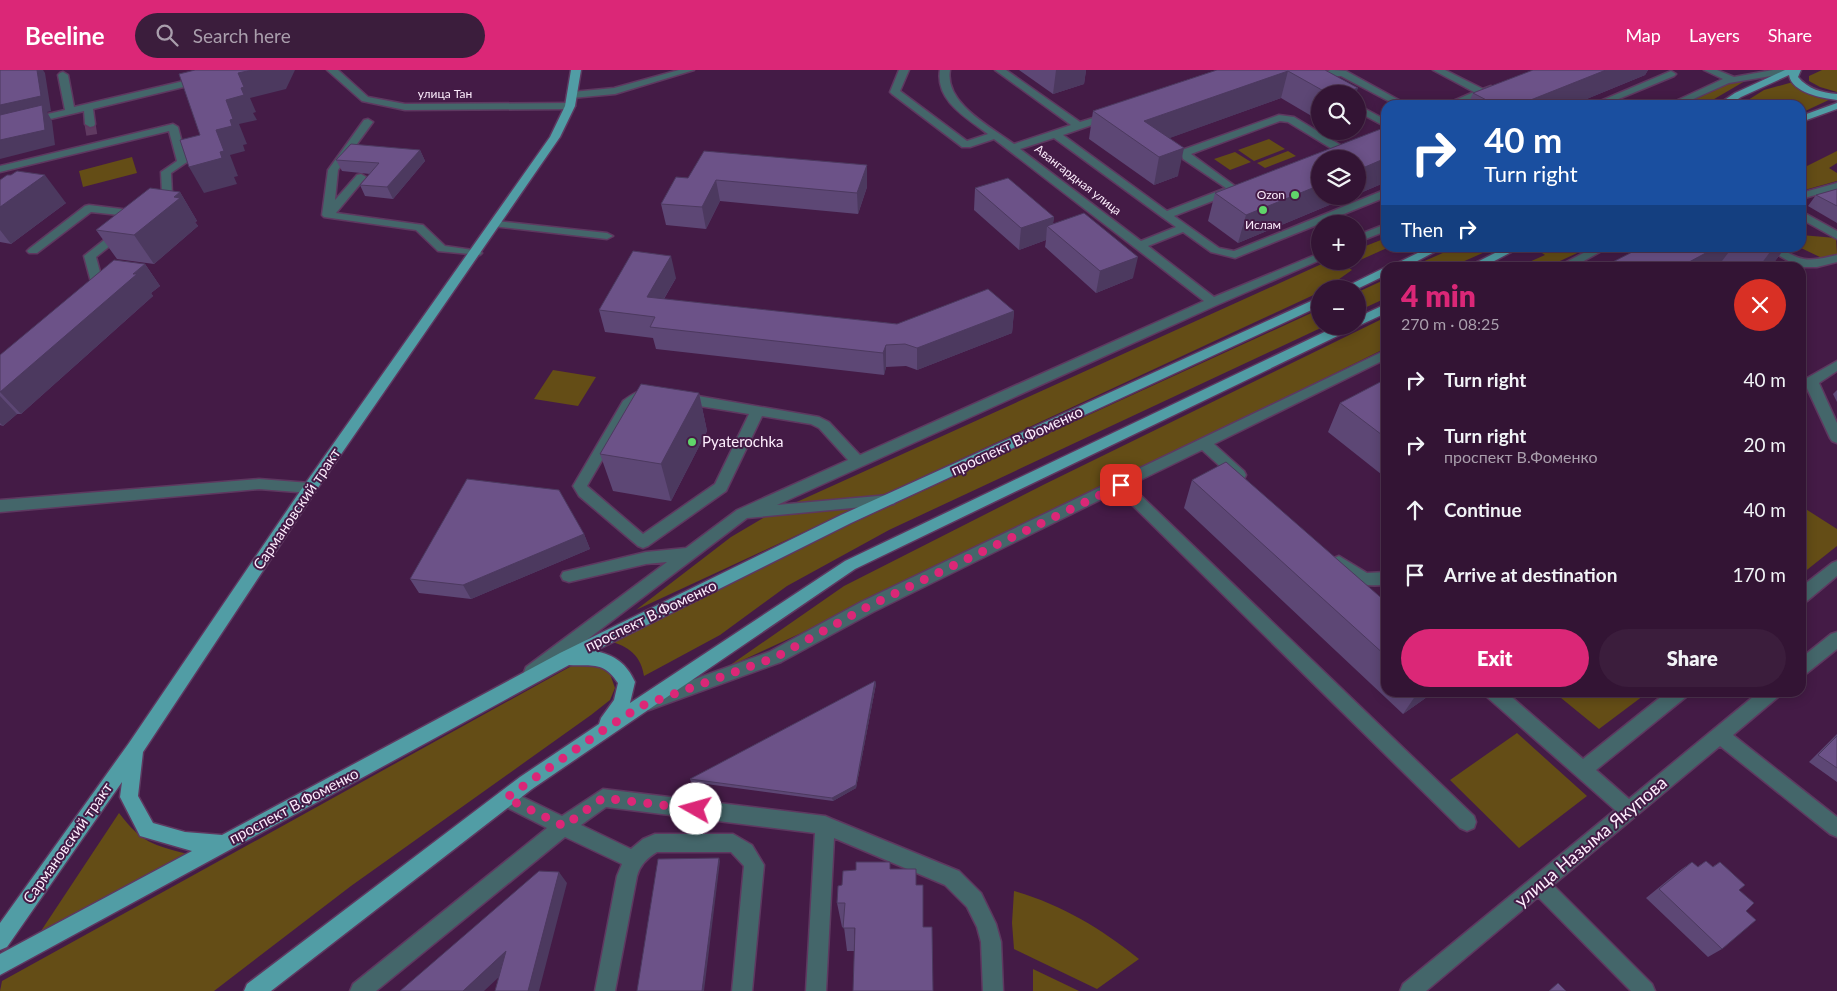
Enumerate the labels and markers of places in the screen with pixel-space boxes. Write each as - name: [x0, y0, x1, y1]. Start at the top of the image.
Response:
- place label: Ozon: [1257, 187, 1285, 202]
- marker: Ozon: [1289, 189, 1301, 201]
- marker: Ислам: [1257, 204, 1269, 216]
- place label: Ислам: [1245, 217, 1281, 232]
- place label: Pyaterochka: [702, 432, 783, 450]
- marker: Pyaterochka: [686, 436, 698, 448]
- pin: [1100, 464, 1142, 506]

